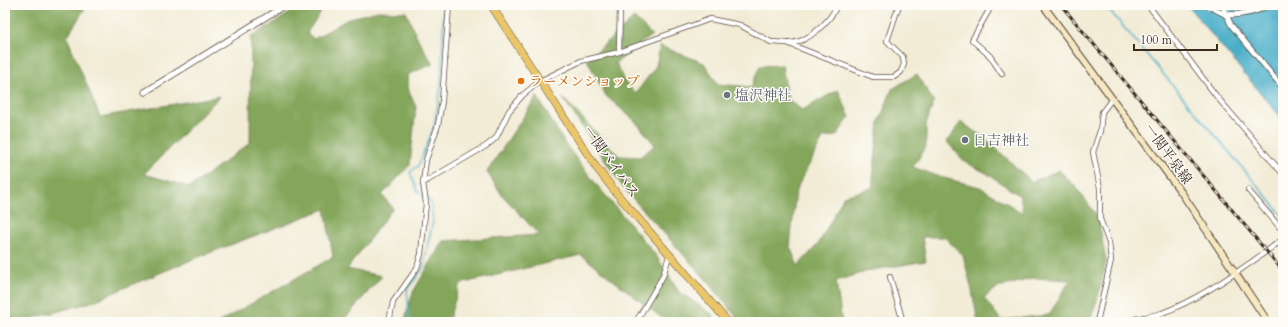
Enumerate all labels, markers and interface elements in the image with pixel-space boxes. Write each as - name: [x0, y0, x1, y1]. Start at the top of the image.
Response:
- scale bar: [1134, 26, 1217, 52]
- text: 100 m: [1140, 32, 1173, 48]
- place label: ラーメンショップ: [529, 72, 640, 91]
- marker: ラーメンショップ: [516, 76, 526, 86]
- place label: 塩沢神社: [735, 86, 791, 105]
- marker: 塩沢神社: [722, 90, 732, 100]
- street label: 一関平泉線: [1140, 120, 1196, 188]
- street label: 一関バイパス: [579, 123, 643, 201]
- place label: 日吉神社: [973, 131, 1029, 150]
- marker: 日吉神社: [960, 135, 970, 145]

